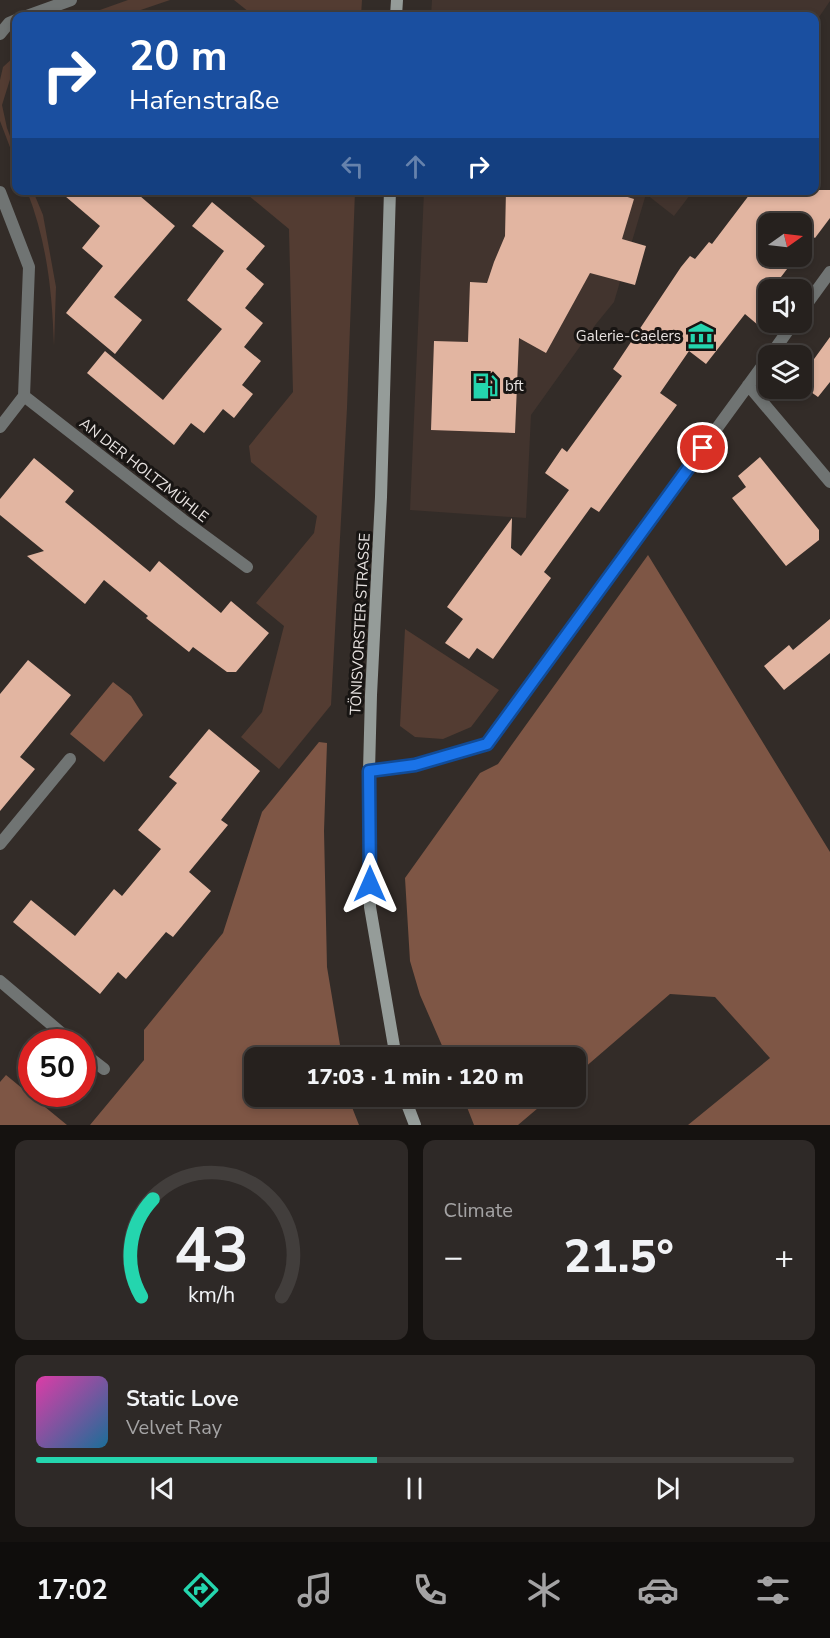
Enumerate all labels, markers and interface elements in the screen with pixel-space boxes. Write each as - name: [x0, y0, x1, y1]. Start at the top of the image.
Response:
- text: 20 m: [129, 28, 228, 85]
- icon: right: [30, 36, 108, 114]
- text: Hafenstraße: [129, 82, 279, 119]
- icon: left: [336, 150, 369, 183]
- icon: ahead: [399, 150, 432, 183]
- icon: right: [462, 150, 495, 183]
- north arrow: [758, 213, 812, 267]
- map controls: [758, 213, 812, 399]
- button: sound: [758, 279, 812, 333]
- museum icon: Galerie-Caelers: [686, 321, 716, 351]
- place label: Galerie-Caelers: [576, 326, 681, 346]
- button: layers: [758, 345, 812, 399]
- fuel station icon: bft: [470, 371, 500, 401]
- place label: bft: [505, 376, 524, 396]
- street label: AN DER HOLTZMÜHLE: [75, 413, 213, 527]
- pin: [677, 422, 728, 473]
- icon: arrive: [686, 431, 719, 464]
- street label: TÖNISVORSTER STRASSE: [345, 533, 375, 715]
- position arrow: [338, 852, 402, 916]
- speed limit sign: 50: [18, 1029, 96, 1107]
- text: 17:03 · 1 min · 120 m: [306, 1062, 524, 1092]
- text: Climate: [444, 1197, 513, 1224]
- text: 43: [174, 1208, 249, 1293]
- text: 21.5°: [564, 1227, 674, 1288]
- text: −: [444, 1235, 463, 1280]
- text: +: [774, 1235, 794, 1280]
- text: km/h: [188, 1280, 235, 1310]
- text: Static Love: [126, 1384, 239, 1414]
- text: Velvet Ray: [126, 1414, 222, 1441]
- icon: previous: [146, 1472, 179, 1505]
- icon: pause: [398, 1472, 431, 1505]
- icon: next: [651, 1472, 684, 1505]
- icon: directions: [180, 1569, 222, 1611]
- icon: music: [294, 1569, 336, 1611]
- icon: phone: [409, 1569, 451, 1611]
- icon: climate: [523, 1569, 565, 1611]
- icon: car: [637, 1569, 679, 1611]
- icon: filters: [752, 1569, 794, 1611]
- text: 17:02: [36, 1572, 108, 1609]

